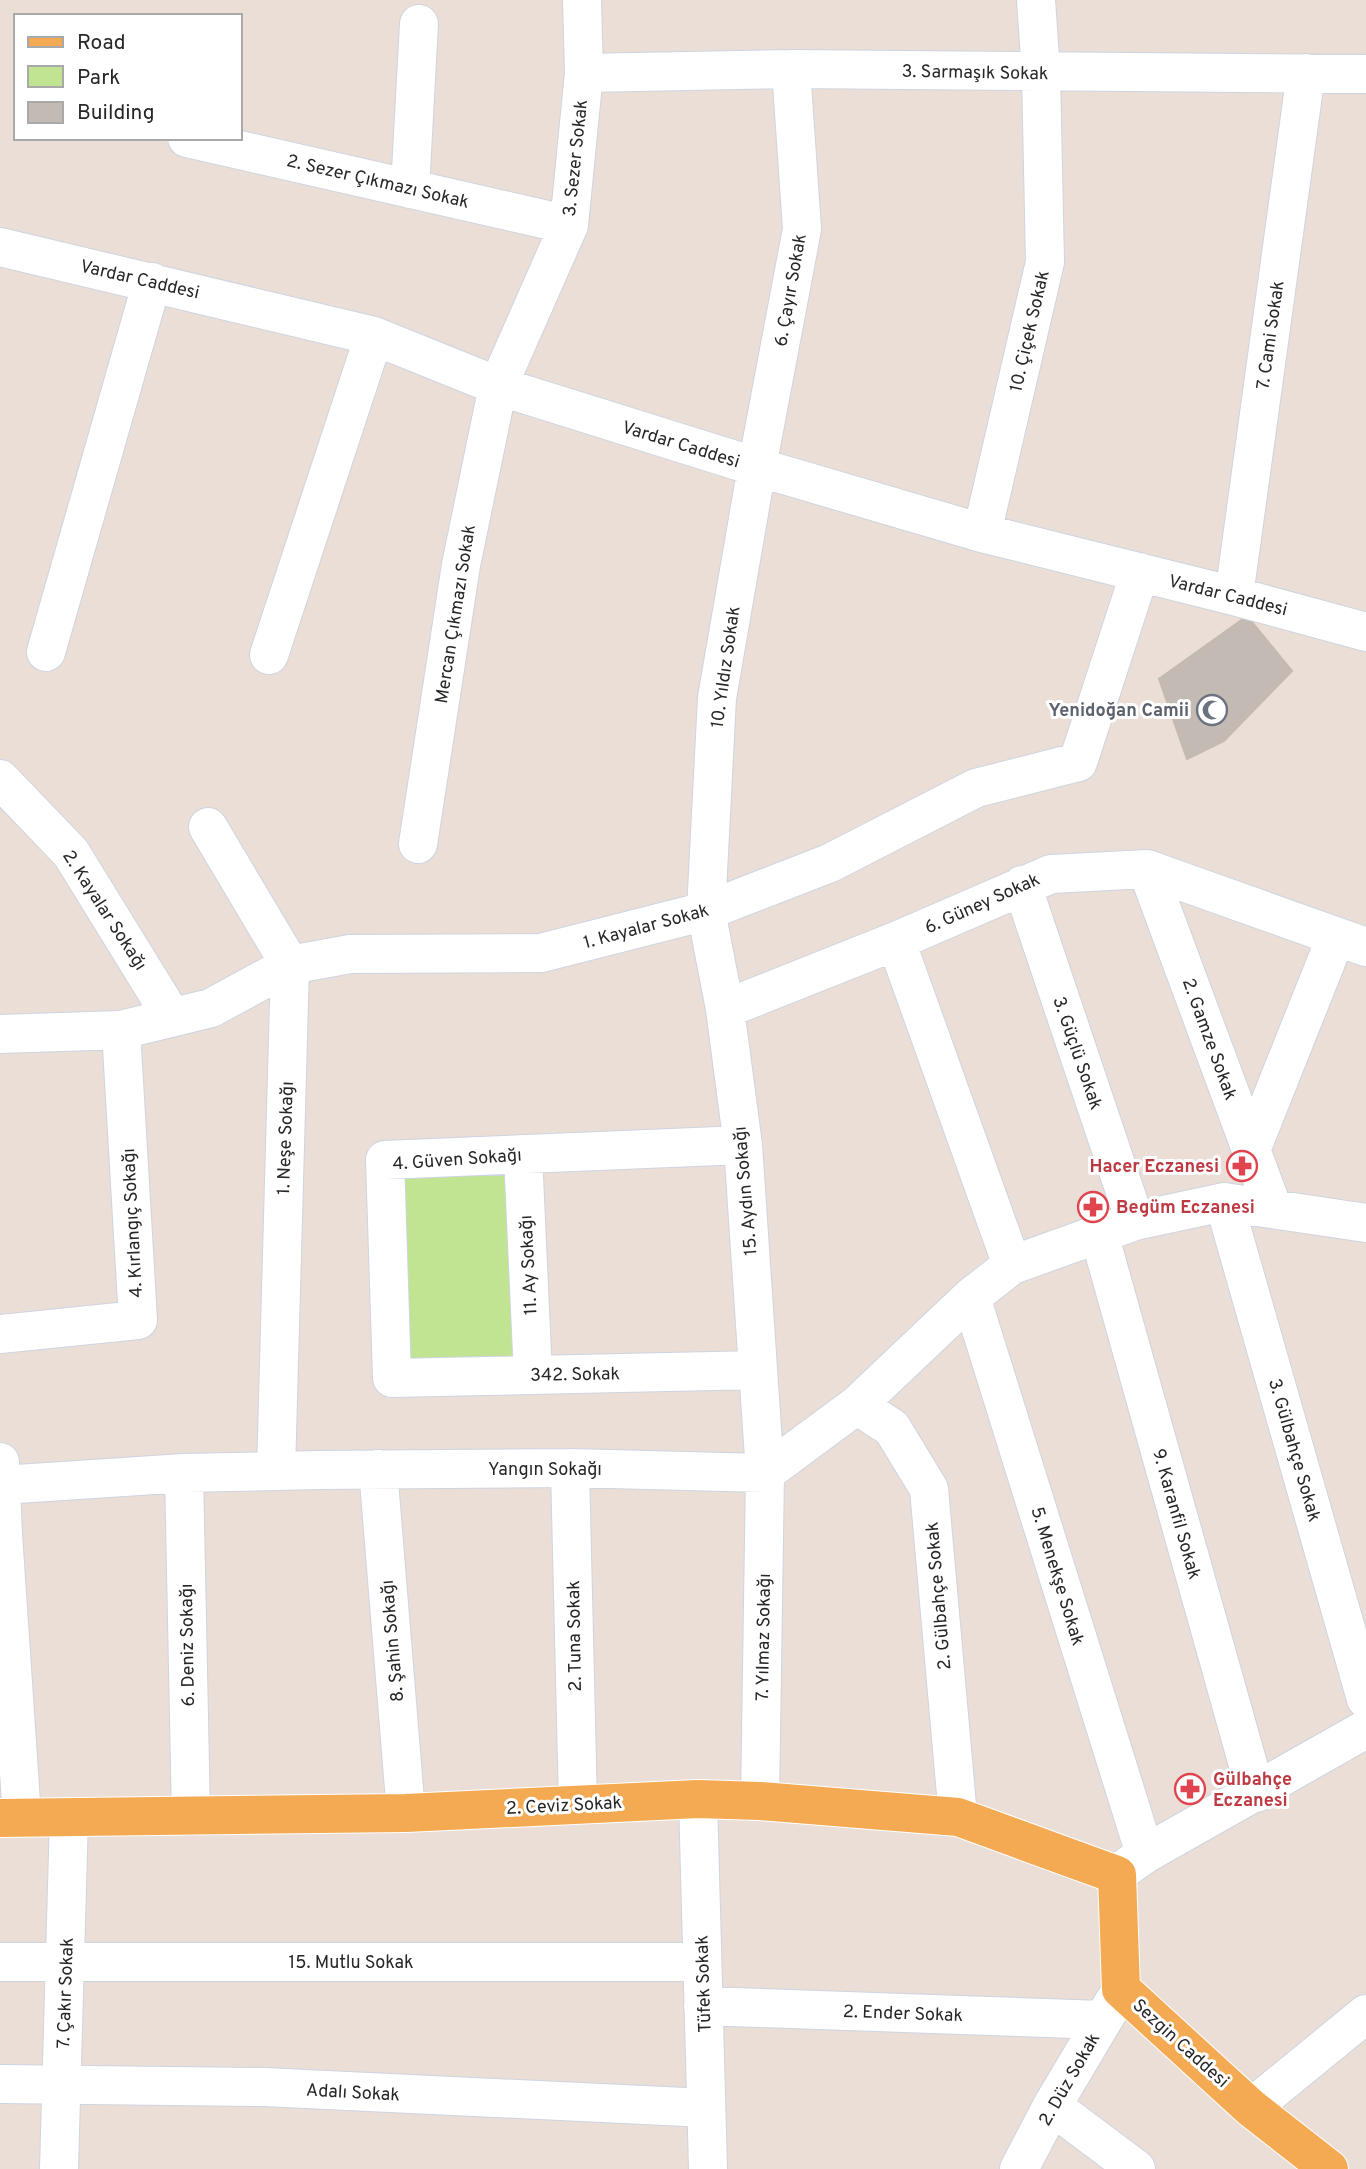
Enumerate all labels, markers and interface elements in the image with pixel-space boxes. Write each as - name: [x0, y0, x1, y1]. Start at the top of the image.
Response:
- legend: [14, 14, 242, 140]
- text: Road: [77, 30, 126, 57]
- street label: 3. Sarmaşık Sokak: [901, 61, 1048, 86]
- text: Park: [77, 65, 120, 92]
- street label: 3. Sezer Sokak: [559, 98, 594, 218]
- text: Building: [77, 100, 155, 127]
- street label: 2. Sezer Çıkmazı Sokak: [284, 150, 471, 215]
- street label: 6. Çayır Sokak: [770, 232, 813, 349]
- street label: Vardar Caddesi: [78, 256, 202, 305]
- street label: 10. Çiçek Sokak: [1005, 268, 1056, 394]
- street label: 7. Cami Sokak: [1252, 279, 1291, 391]
- street label: Vardar Caddesi: [619, 417, 742, 474]
- street label: Mercan Çıkmazı Sokak: [431, 523, 482, 705]
- street label: Vardar Caddesi: [1166, 571, 1290, 622]
- street label: 10. Yıldız Sokak: [707, 605, 746, 730]
- mosque icon: Yenidoğan Camii: [1195, 693, 1229, 727]
- place label: Yenidoğan Camii: [1049, 700, 1189, 723]
- street label: 2. Kayalar Sokağı: [56, 846, 151, 975]
- street label: 6. Güney Sokak: [921, 869, 1044, 940]
- street label: 1. Kayalar Sokak: [581, 900, 712, 955]
- street label: 2. Gamze Sokak: [1176, 975, 1241, 1104]
- street label: 3. Güçlü Sokak: [1046, 994, 1107, 1113]
- street label: 1. Neşe Sokağı: [273, 1081, 300, 1195]
- street label: 15. Aydın Sokağı: [729, 1125, 764, 1256]
- street label: 4. Güven Sokağı: [392, 1145, 522, 1176]
- street label: 4. Kırlangıç Sokağı: [118, 1147, 149, 1298]
- pharmacy icon: Hacer Eczanesi: [1225, 1149, 1259, 1183]
- place label: Hacer Eczanesi: [1089, 1156, 1219, 1179]
- pharmacy icon: Begüm Eczanesi: [1076, 1190, 1110, 1224]
- place label: Begüm Eczanesi: [1116, 1197, 1255, 1220]
- street label: 11. Ay Sokağı: [515, 1214, 544, 1316]
- street label: 342. Sokak: [530, 1363, 620, 1388]
- street label: 3. Gülbahçe Sokak: [1262, 1376, 1325, 1525]
- street label: 9. Karanfil Sokak: [1146, 1446, 1205, 1582]
- street label: Yangın Sokağı: [488, 1459, 602, 1482]
- street label: 5. Menekşe Sokak: [1025, 1504, 1089, 1649]
- street label: 2. Gülbahçe Sokak: [922, 1521, 957, 1671]
- street label: 7. Yılmaz Sokağı: [752, 1573, 777, 1701]
- street label: 8. Şahin Sokağı: [377, 1579, 410, 1703]
- street label: 2. Tuna Sokak: [563, 1580, 588, 1692]
- street label: 6. Deniz Sokağı: [176, 1583, 201, 1707]
- place label: Gülbahçe Eczanesi: [1213, 1769, 1292, 1813]
- pharmacy icon: Gülbahçe Eczanesi: [1173, 1772, 1207, 1806]
- street label: 2. Ceviz Sokak: [506, 1792, 623, 1821]
- street label: Tüfek Sokak: [691, 1935, 718, 2033]
- street label: 7. Çakır Sokak: [53, 1937, 80, 2049]
- street label: 15. Mutlu Sokak: [289, 1952, 413, 1975]
- street label: Sezgin Caddesi: [1127, 1995, 1233, 2094]
- street label: 2. Ender Sokak: [842, 2001, 963, 2028]
- street label: 2. Düz Sokak: [1034, 2029, 1106, 2130]
- street label: Adalı Sokak: [305, 2080, 400, 2107]

